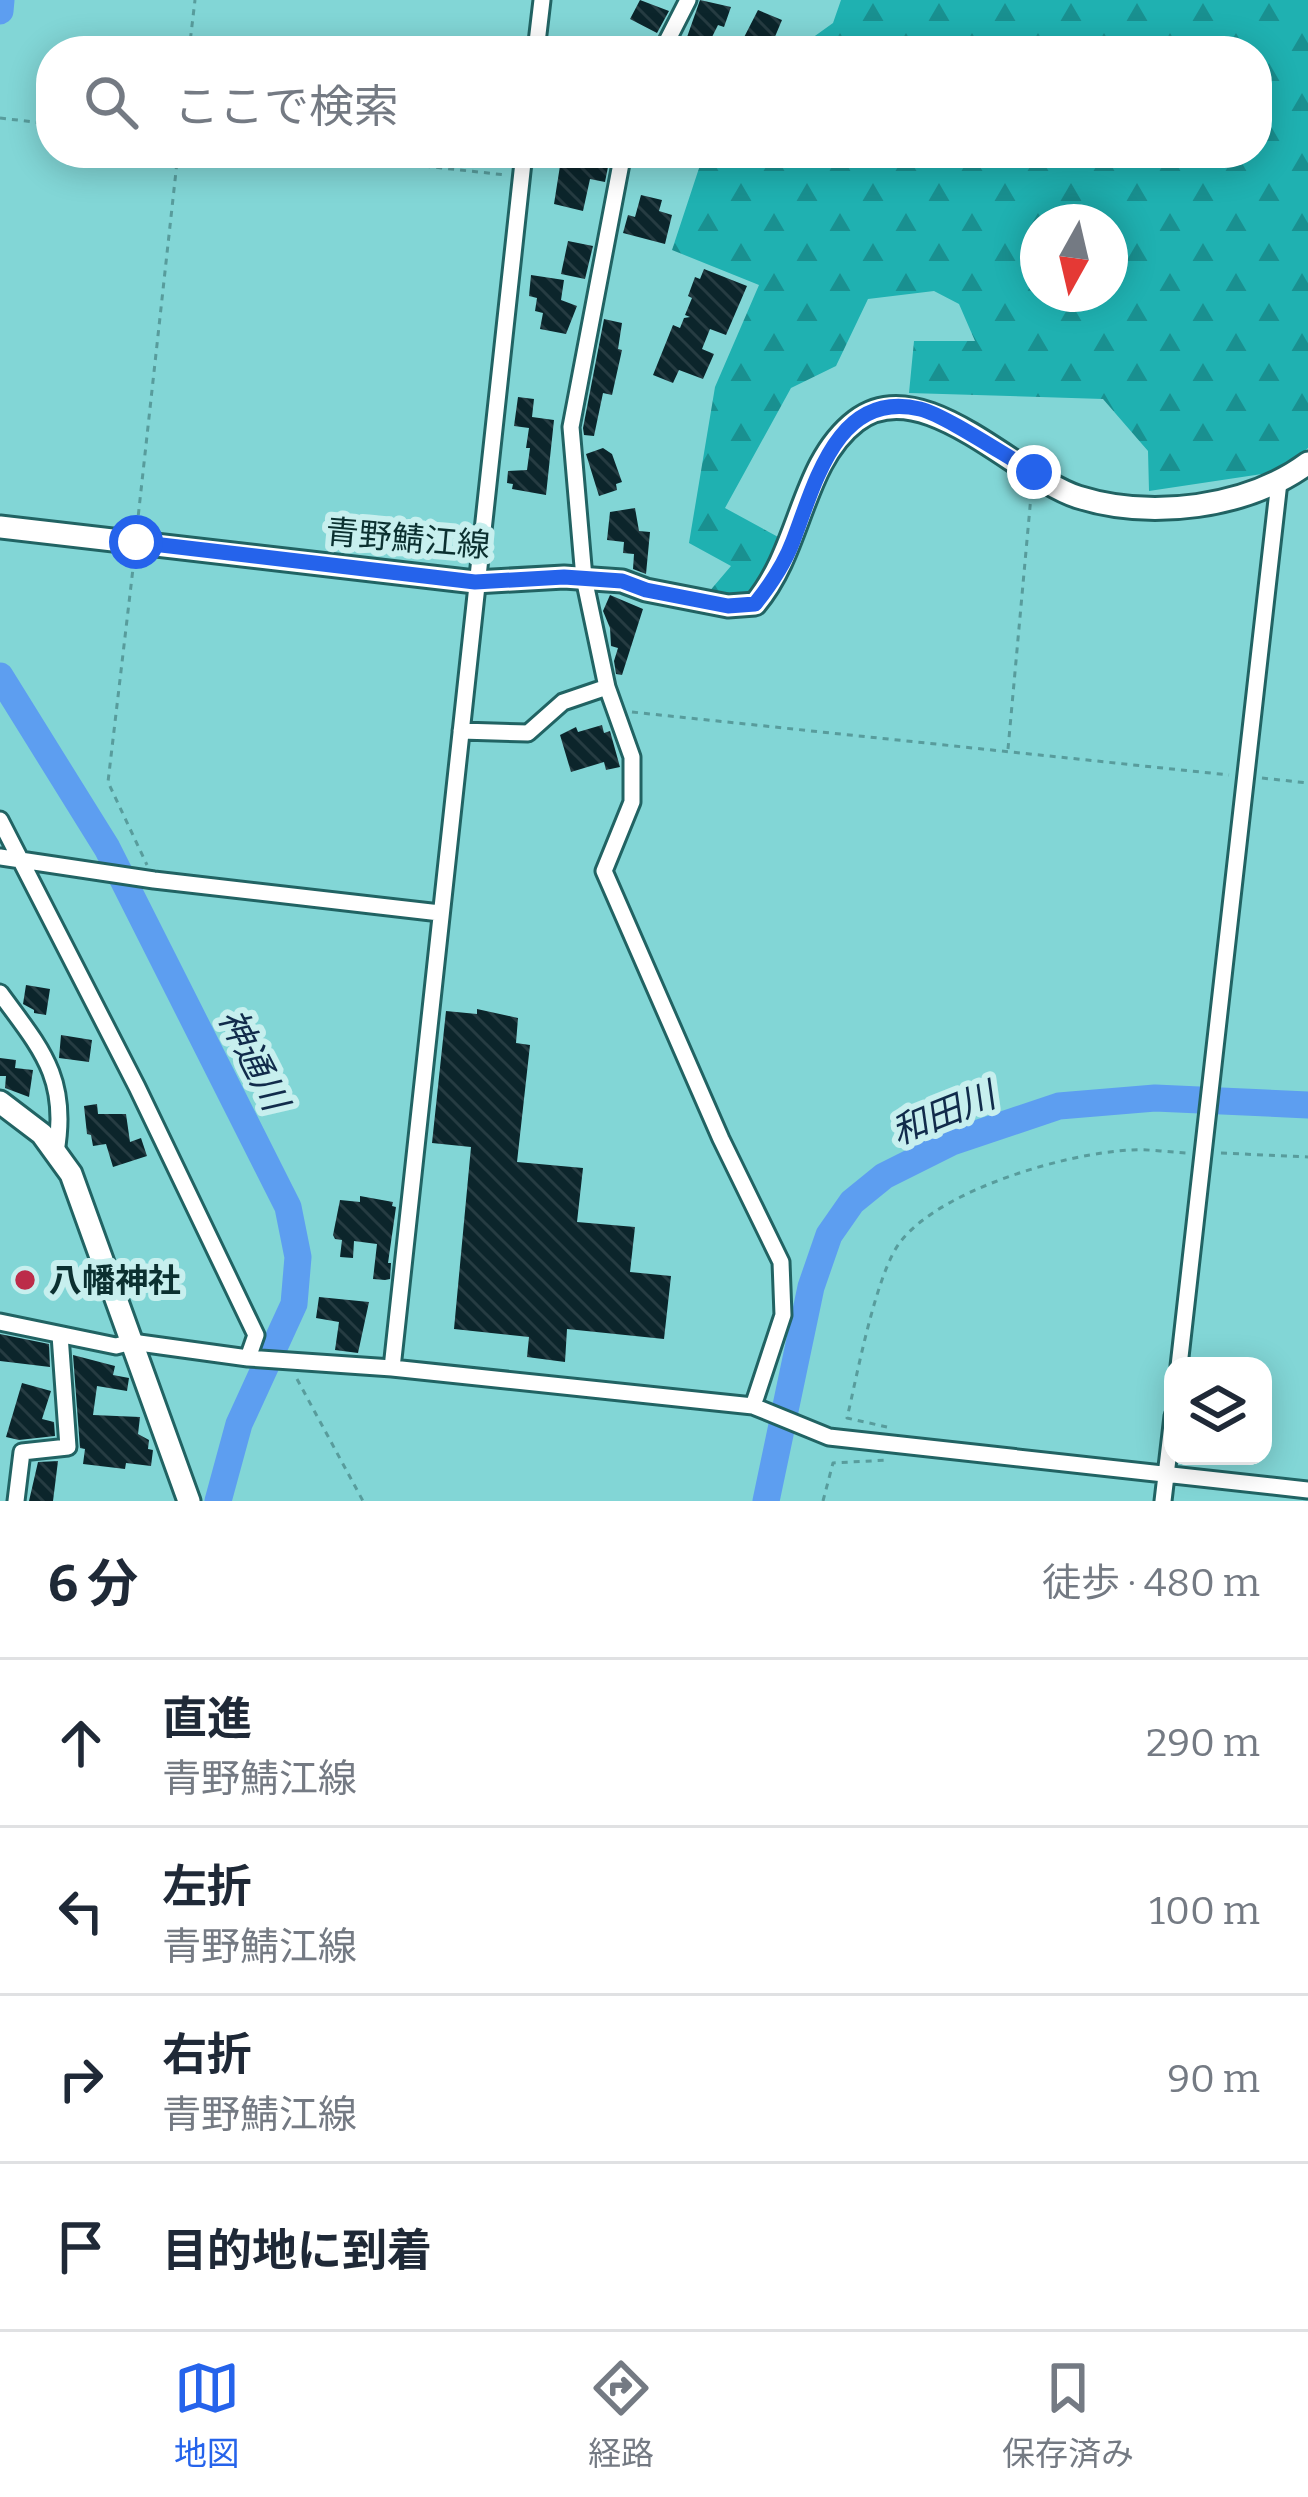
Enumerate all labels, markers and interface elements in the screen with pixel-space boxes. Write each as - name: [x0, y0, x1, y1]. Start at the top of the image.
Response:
- search box: [36, 36, 1272, 168]
- icon: search: [78, 69, 144, 135]
- text: ここで検索: [174, 80, 399, 134]
- north arrow: [1020, 204, 1128, 312]
- route end: [1007, 445, 1061, 499]
- street label: 青野鯖江線: [324, 512, 492, 566]
- route start: [109, 515, 163, 569]
- water label: 神通川: [209, 1001, 299, 1121]
- water label: 和田川: [885, 1072, 1005, 1155]
- place label: 八幡神社: [49, 1261, 181, 1301]
- marker: 八幡神社: [12, 1267, 38, 1293]
- map controls: [1164, 1357, 1272, 1465]
- button: layers: [1164, 1357, 1272, 1465]
- text: 6 分: [48, 1553, 138, 1615]
- text: 徒歩 · 480 m: [1042, 1560, 1260, 1606]
- text: 直進: [162, 1692, 252, 1746]
- icon: ahead: [48, 1710, 114, 1776]
- text: 290 m: [1146, 1720, 1260, 1766]
- text: 青野鯖江線: [162, 1756, 357, 1802]
- text: 左折: [162, 1860, 252, 1914]
- icon: left: [48, 1878, 114, 1944]
- text: 100 m: [1149, 1888, 1260, 1934]
- text: 青野鯖江線: [162, 1924, 357, 1970]
- text: 右折: [162, 2028, 252, 2082]
- icon: right: [48, 2046, 114, 2112]
- text: 90 m: [1167, 2056, 1260, 2102]
- text: 青野鯖江線: [162, 2092, 357, 2138]
- icon: arrive: [48, 2214, 114, 2280]
- text: 目的地に到着: [162, 2224, 432, 2278]
- tab: 地図: [174, 2355, 240, 2475]
- tab: 経路: [588, 2355, 654, 2475]
- tab: 保存済み: [1002, 2355, 1134, 2475]

